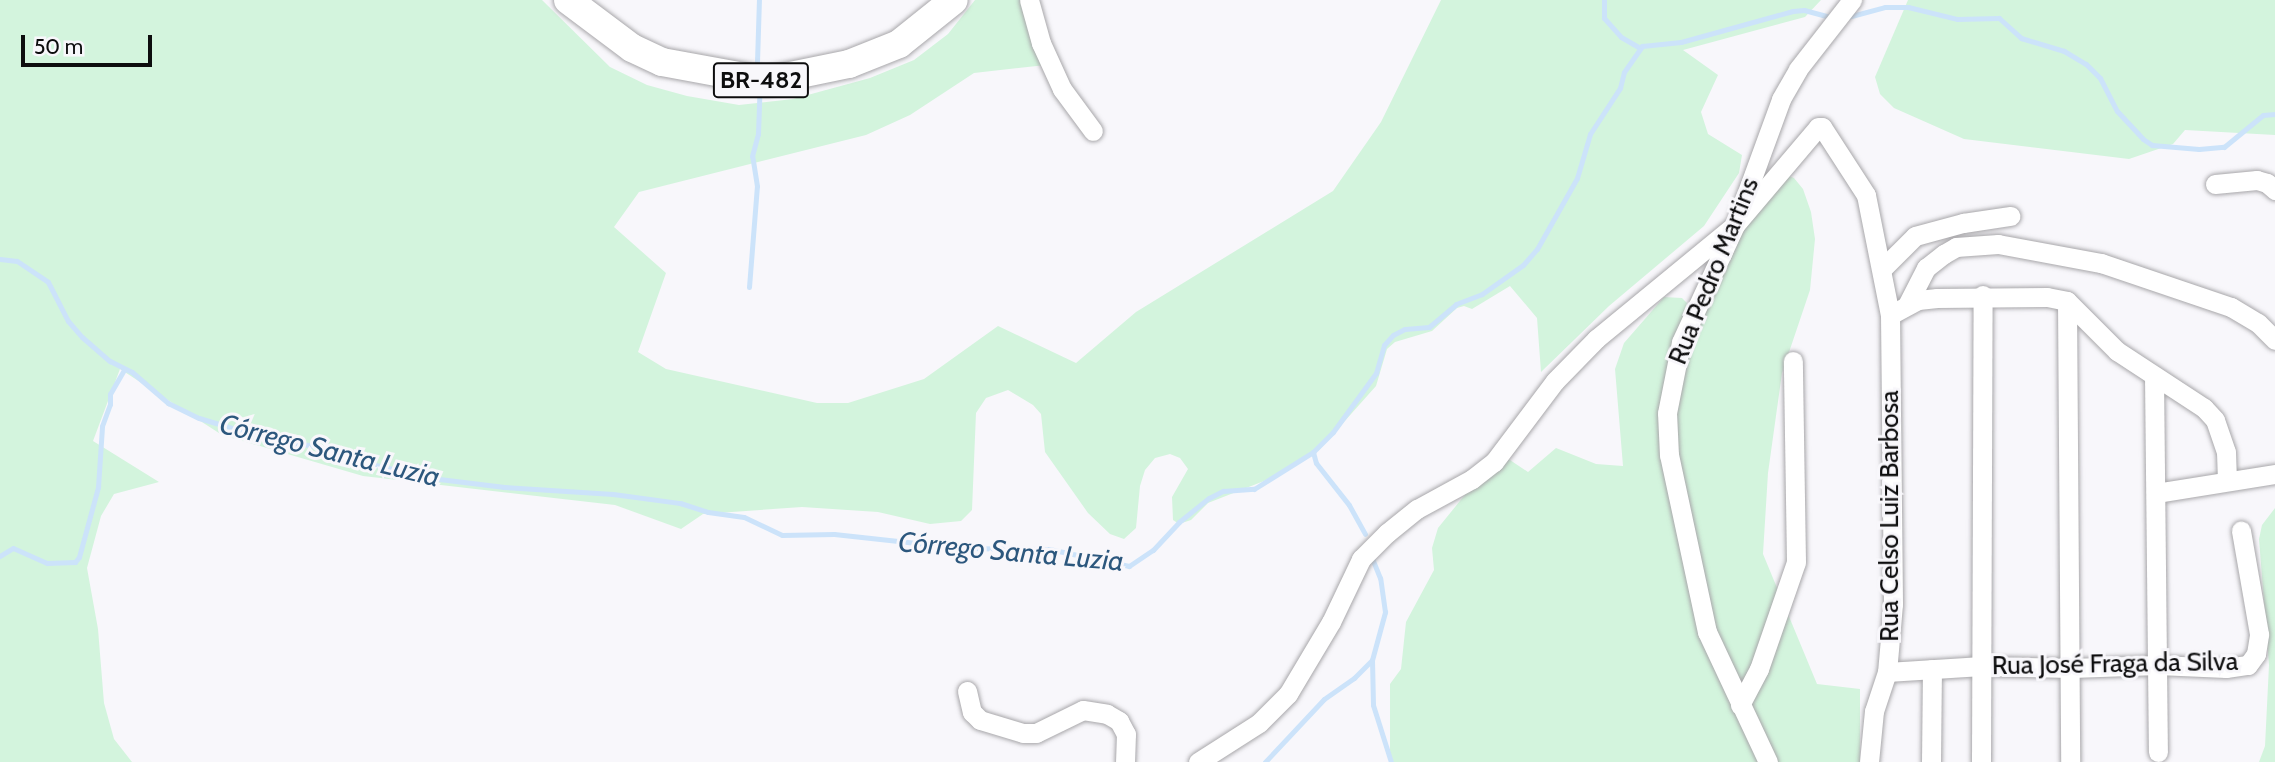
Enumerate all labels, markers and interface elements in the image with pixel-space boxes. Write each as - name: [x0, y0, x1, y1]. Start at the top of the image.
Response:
- scale bar: [24, 21, 156, 65]
- text: 50 m: [34, 34, 83, 59]
- road number: BR-482: [712, 60, 810, 100]
- street label: Rua Pedro Martins: [1662, 173, 1766, 369]
- street label: Rua Celso Luiz Barbosa: [1874, 390, 1906, 642]
- water label: Córrego Santa Luzia: [216, 406, 444, 494]
- water label: Córrego Santa Luzia: [897, 524, 1125, 578]
- street label: Rua José Fraga da Silva: [1992, 646, 2238, 682]

